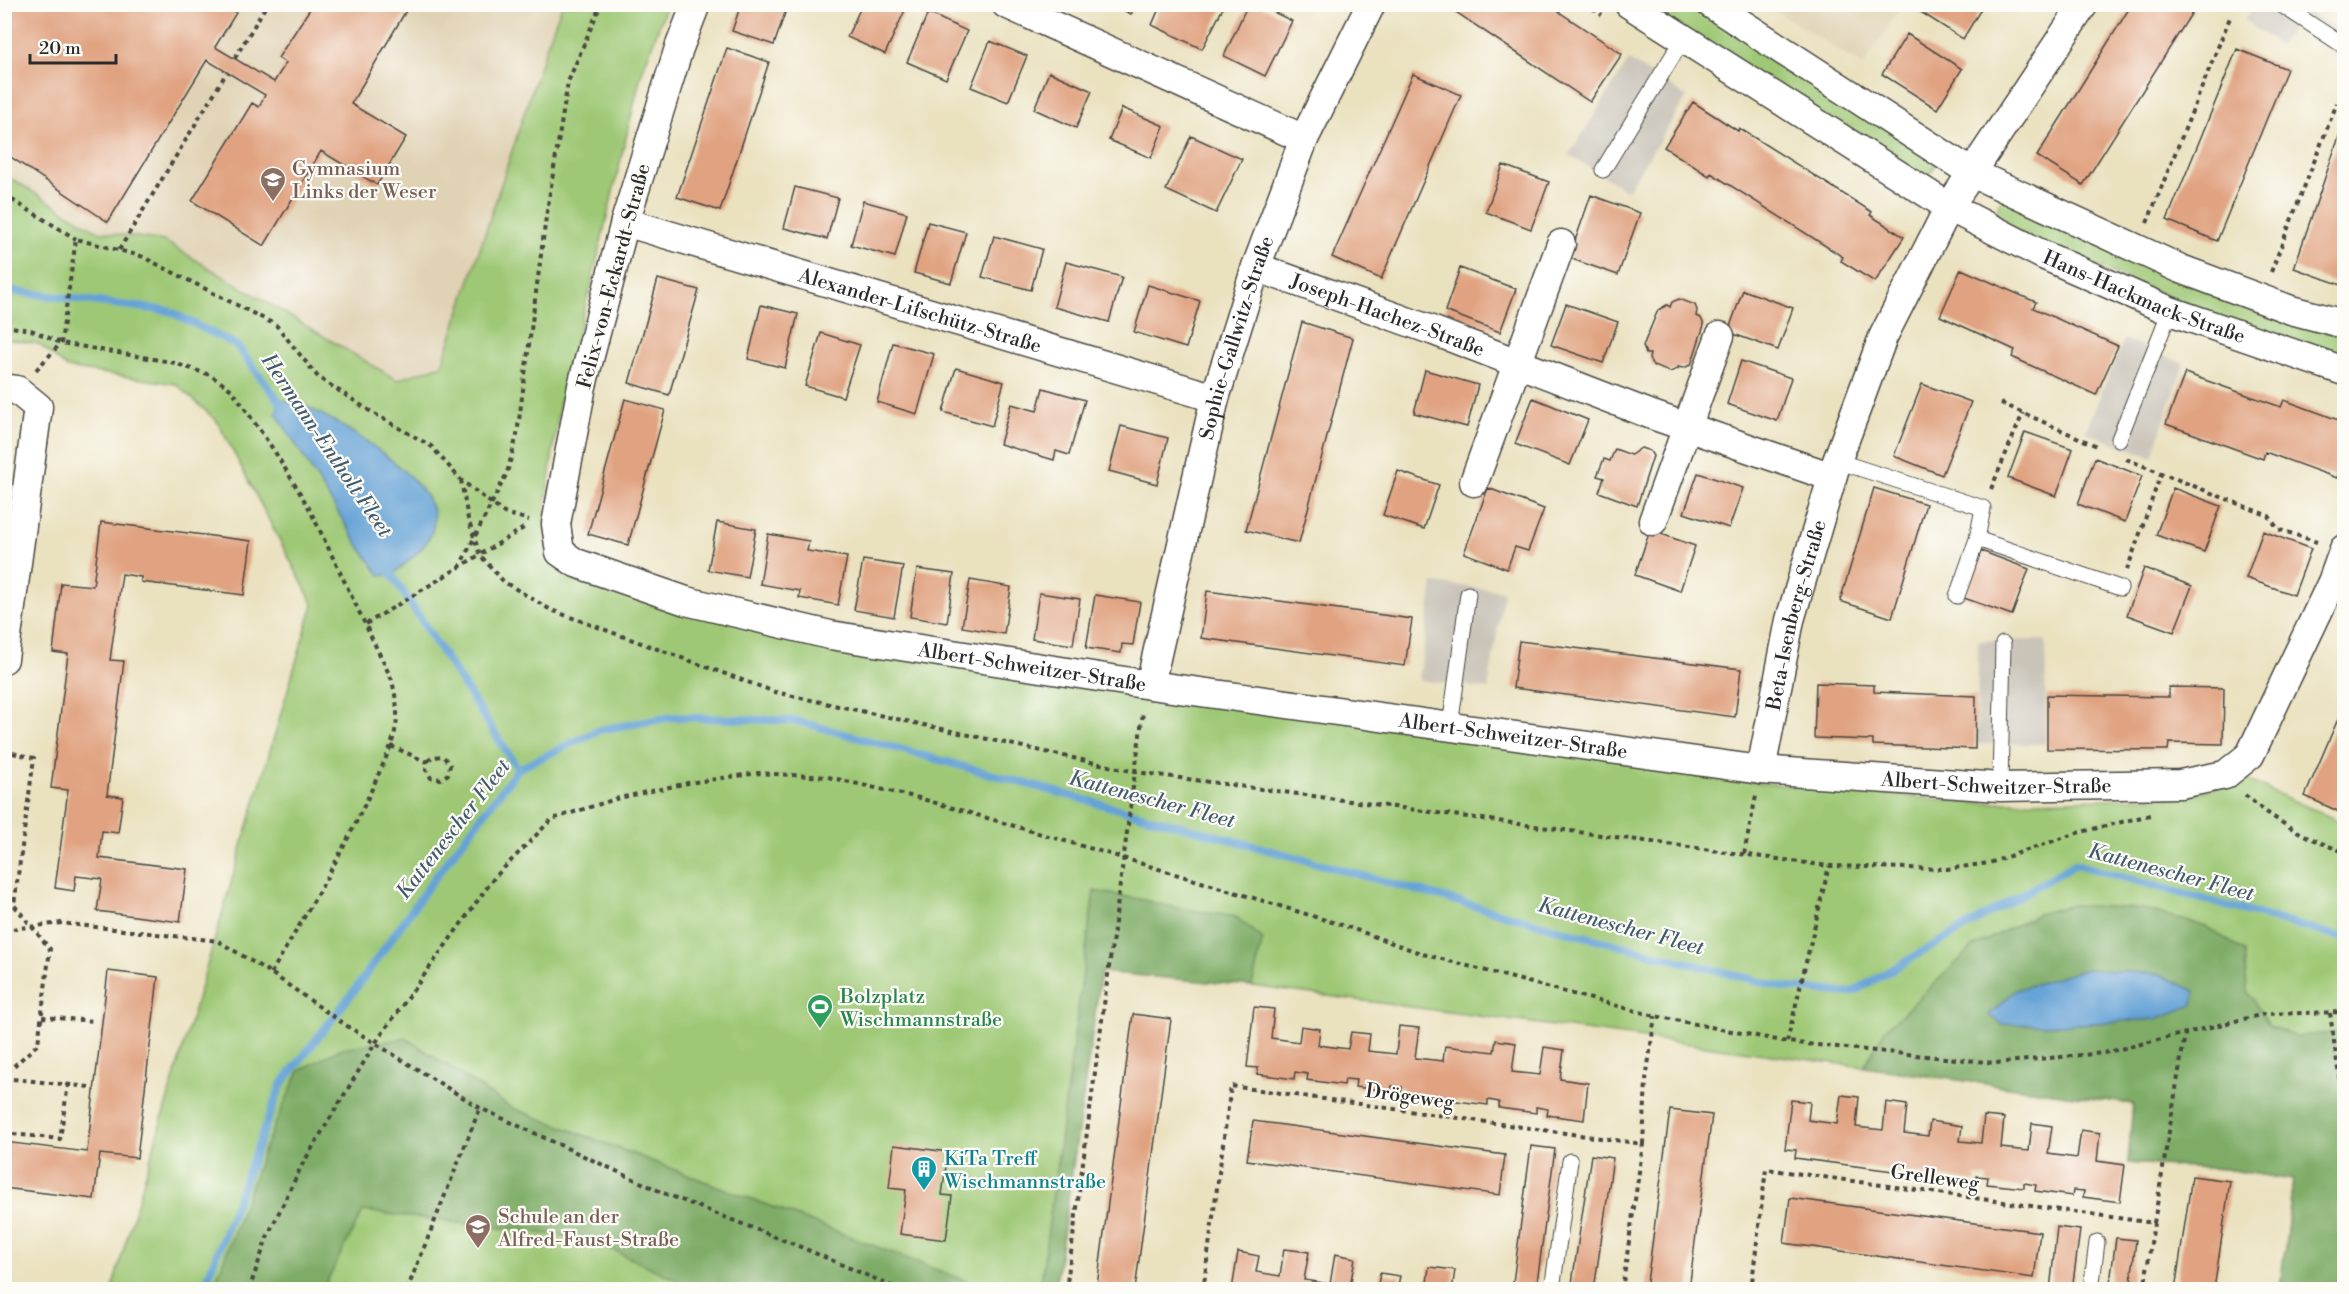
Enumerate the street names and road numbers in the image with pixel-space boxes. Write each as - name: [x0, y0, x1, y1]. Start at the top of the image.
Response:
- street label: Felix-von-Eckardt-Straße: [572, 161, 657, 392]
- street label: Sophie-Gallwitz-Straße: [1195, 233, 1280, 442]
- street label: Hans-Hackmack-Straße: [2039, 245, 2248, 350]
- street label: Alexander-Lifschütz-Straße: [794, 263, 1044, 360]
- street label: Joseph-Hachez-Straße: [1286, 269, 1488, 363]
- street label: Beta-Isenberg-Straße: [1762, 517, 1833, 713]
- street label: Albert-Schweitzer-Straße: [915, 638, 1148, 698]
- street label: Albert-Schweitzer-Straße: [1396, 709, 1629, 765]
- street label: Albert-Schweitzer-Straße: [1879, 768, 2112, 801]
- street label: Drögeweg: [1364, 1079, 1456, 1116]
- street label: Grelleweg: [1889, 1160, 1981, 1197]

